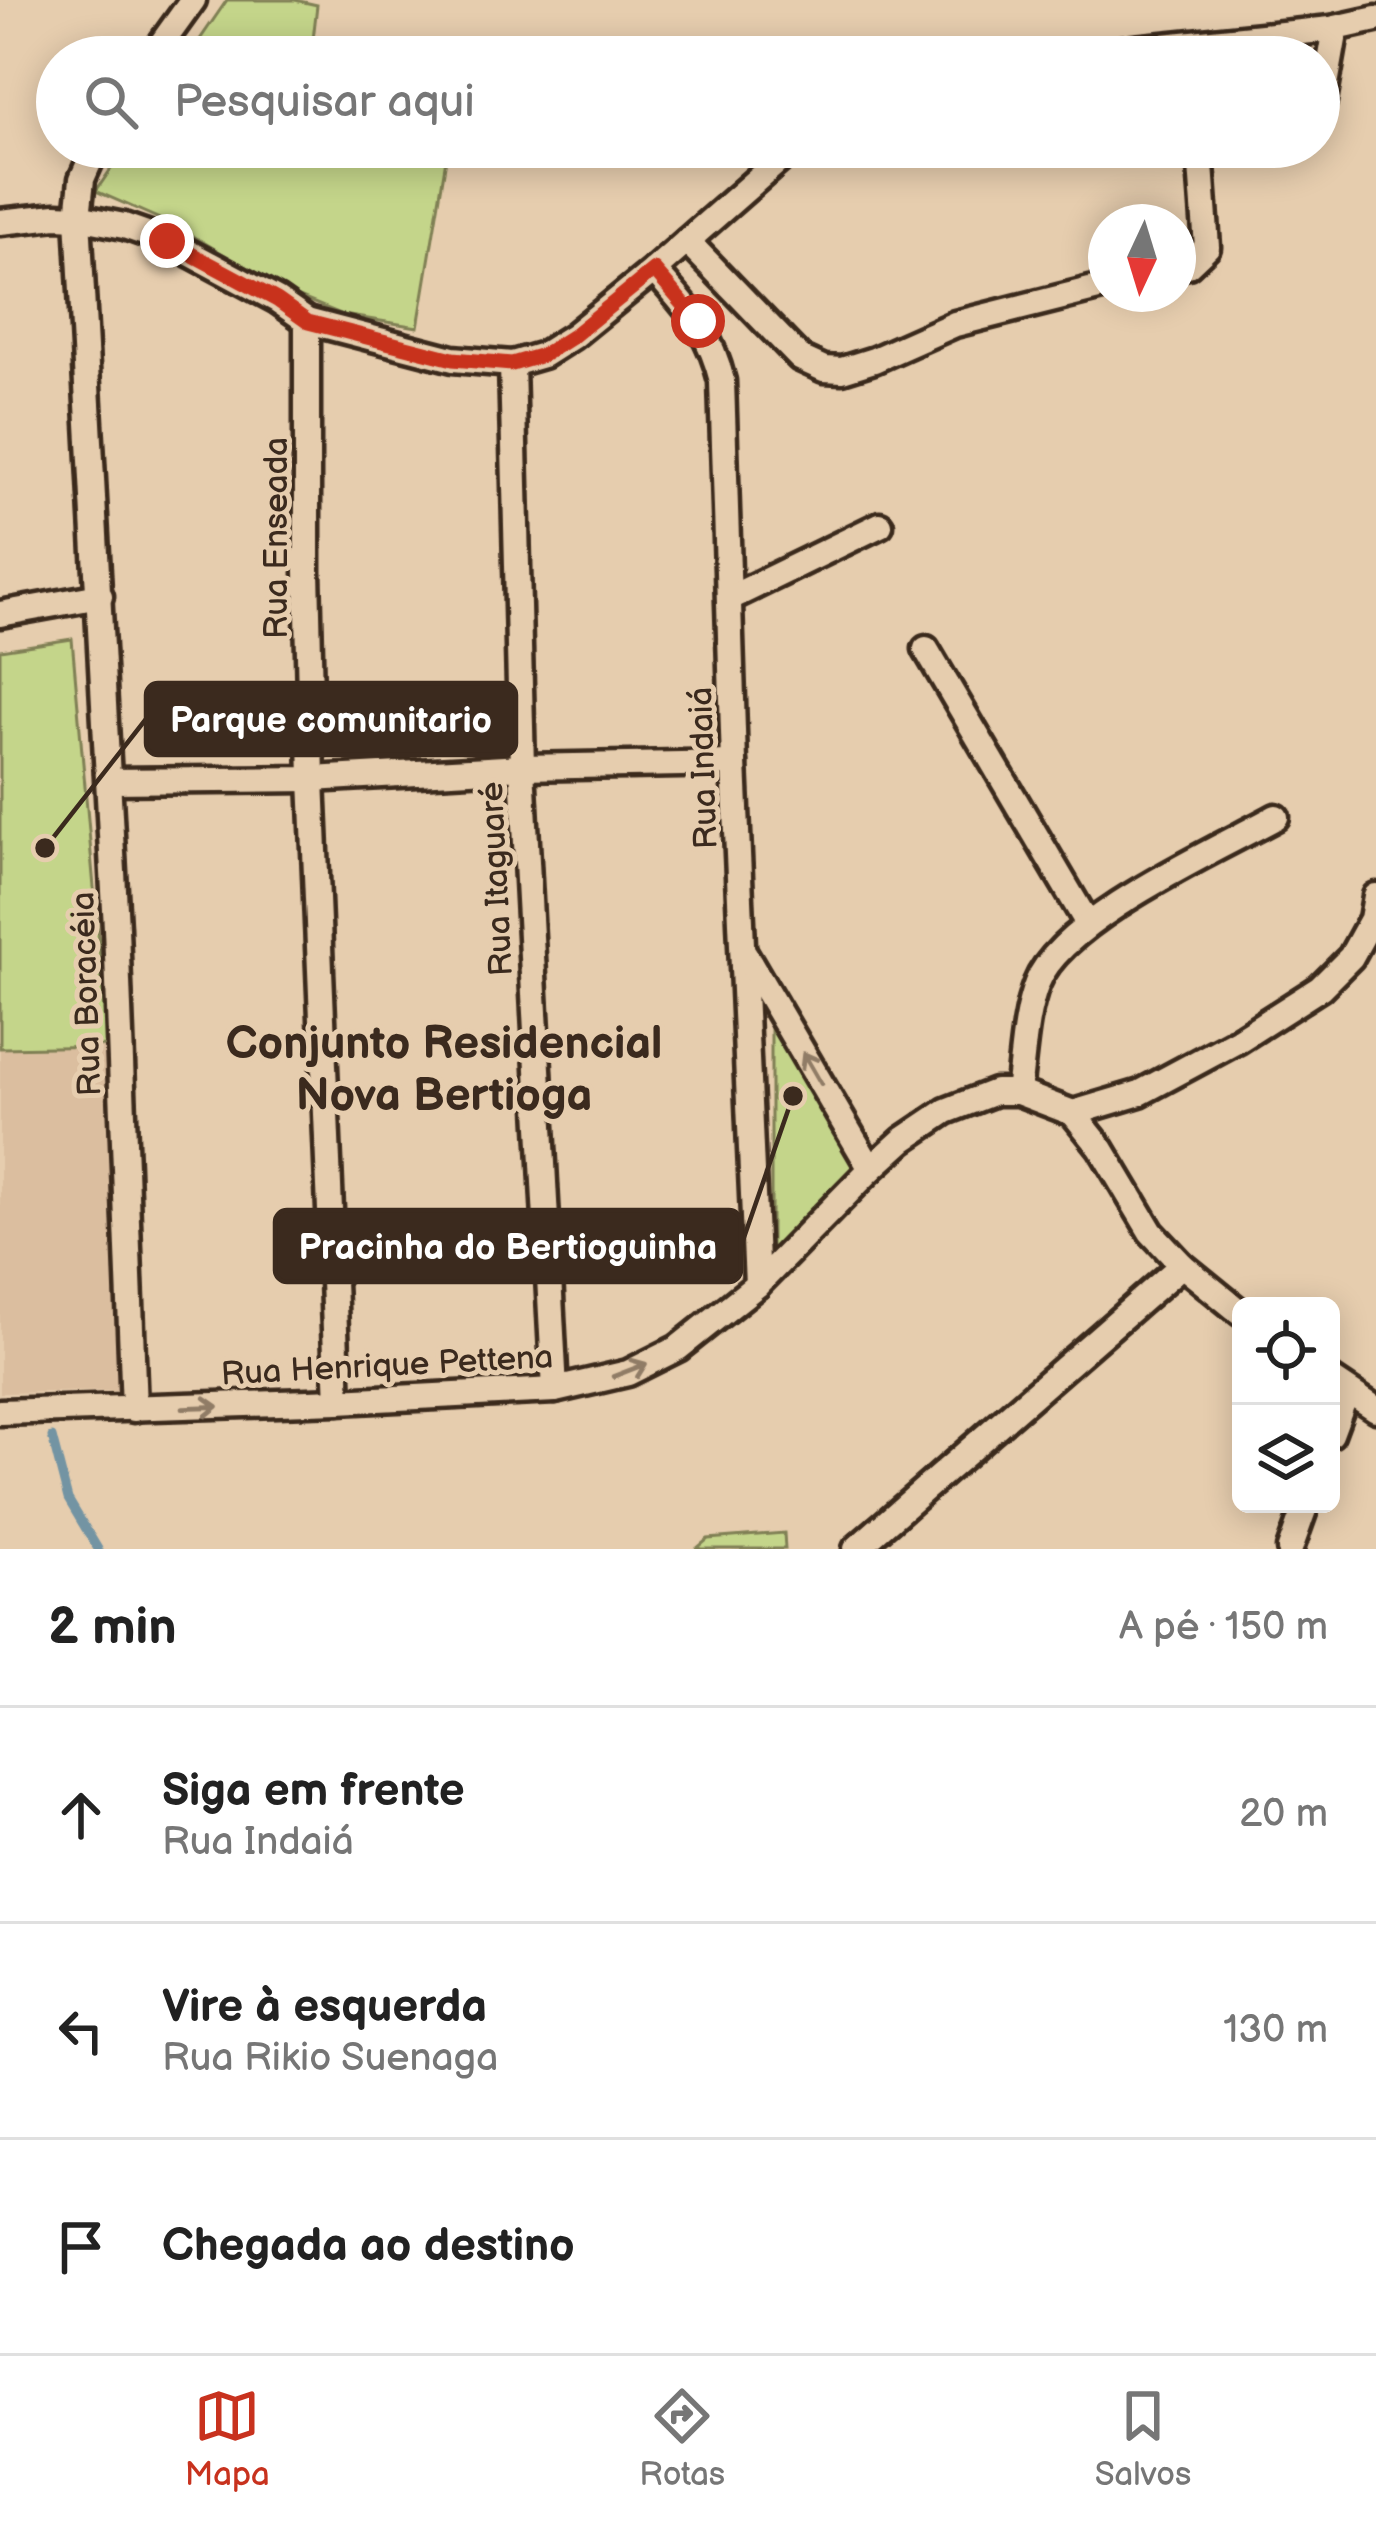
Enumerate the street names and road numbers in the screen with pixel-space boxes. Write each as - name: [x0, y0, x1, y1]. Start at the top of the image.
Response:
- street label: Rua Enseada: [257, 437, 297, 639]
- street label: Rua Indaiá: [681, 686, 727, 850]
- street label: Rua Itaguaré: [472, 781, 522, 977]
- street label: Rua Boracéia: [63, 891, 111, 1097]
- street label: Rua Henrique Pettena: [220, 1337, 554, 1395]

